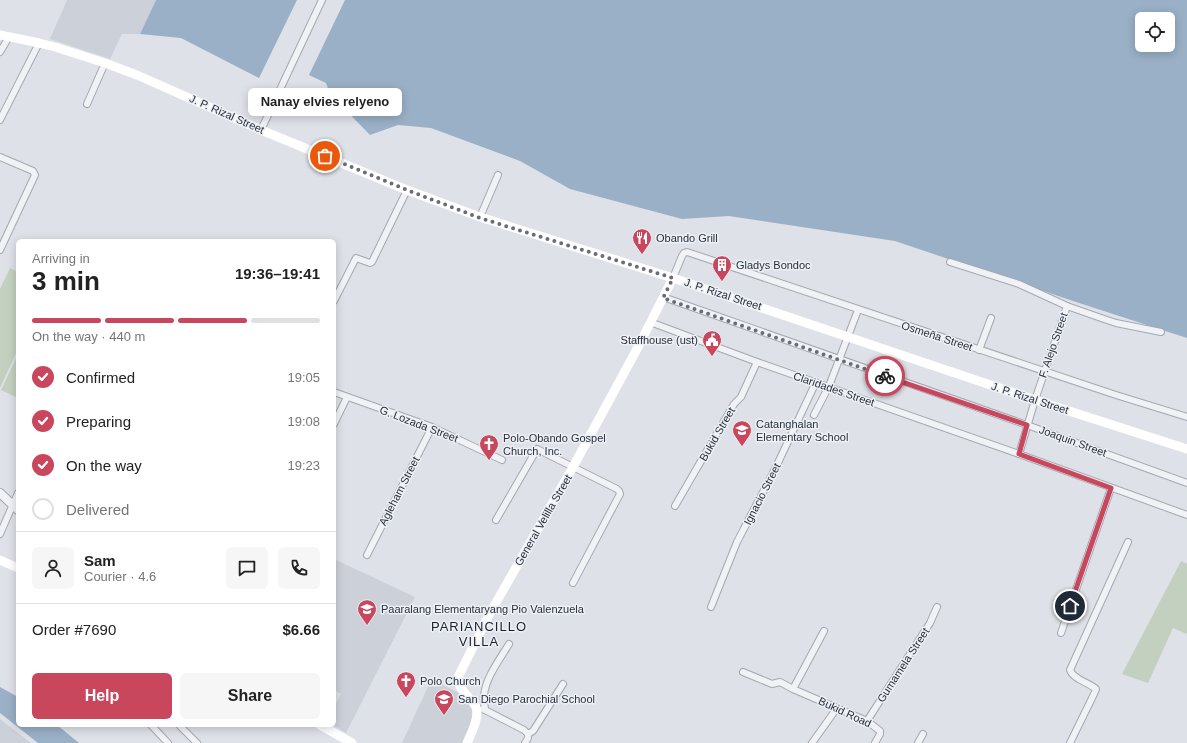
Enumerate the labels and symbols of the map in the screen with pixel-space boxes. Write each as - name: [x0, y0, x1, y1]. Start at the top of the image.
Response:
- callout: Nanay elvies relyeno: [248, 88, 402, 116]
- street label: J. P. Rizal Street: [188, 92, 266, 136]
- pin: [308, 139, 342, 173]
- restaurant icon: Obando Grill: [631, 227, 653, 255]
- place label: Obando Grill: [656, 232, 718, 244]
- building icon: Gladys Bondoc: [711, 254, 733, 282]
- place label: Gladys Bondoc: [736, 259, 811, 271]
- street label: J. P. Rizal Street: [683, 276, 763, 312]
- street label: F. Alejo Street: [1036, 311, 1070, 379]
- street label: Osmeña Street: [900, 319, 974, 353]
- public building icon: Staffhouse (ust): [701, 329, 723, 357]
- place label: Staffhouse (ust): [621, 334, 698, 346]
- courier: [865, 356, 905, 396]
- street label: Claridades Street: [792, 369, 876, 409]
- street label: J. P. Rizal Street: [990, 380, 1070, 416]
- street label: G. Lozada Street: [378, 403, 460, 445]
- street label: Bukid Street: [697, 405, 737, 463]
- place label: Catanghalan Elementary School: [756, 418, 848, 443]
- school or university icon: Catanghalan Elementary School: [731, 419, 753, 447]
- street label: Joaquin Street: [1038, 423, 1108, 459]
- place label: Polo-Obando Gospel Church, Inc.: [503, 432, 606, 457]
- church icon: Polo-Obando Gospel Church, Inc.: [478, 433, 500, 461]
- street label: Agleham Street: [376, 454, 422, 528]
- street label: Ignacio Street: [741, 461, 783, 527]
- street label: General Velilla Street: [512, 472, 574, 568]
- pin: [1053, 589, 1087, 623]
- school or university icon: Paaralang Elementaryang Pio Valenzuela: [356, 598, 378, 626]
- place label: Paaralang Elementaryang Pio Valenzuela: [381, 603, 585, 615]
- district label: PARIANCILLO VILLA: [431, 619, 527, 649]
- street label: Gumamela Street: [874, 626, 932, 704]
- church icon: Polo Church: [395, 670, 417, 698]
- place label: Polo Church: [420, 675, 481, 687]
- school or university icon: San Diego Parochial School: [433, 688, 455, 716]
- place label: San Diego Parochial School: [458, 693, 595, 705]
- street label: Bukid Road: [817, 695, 873, 729]

